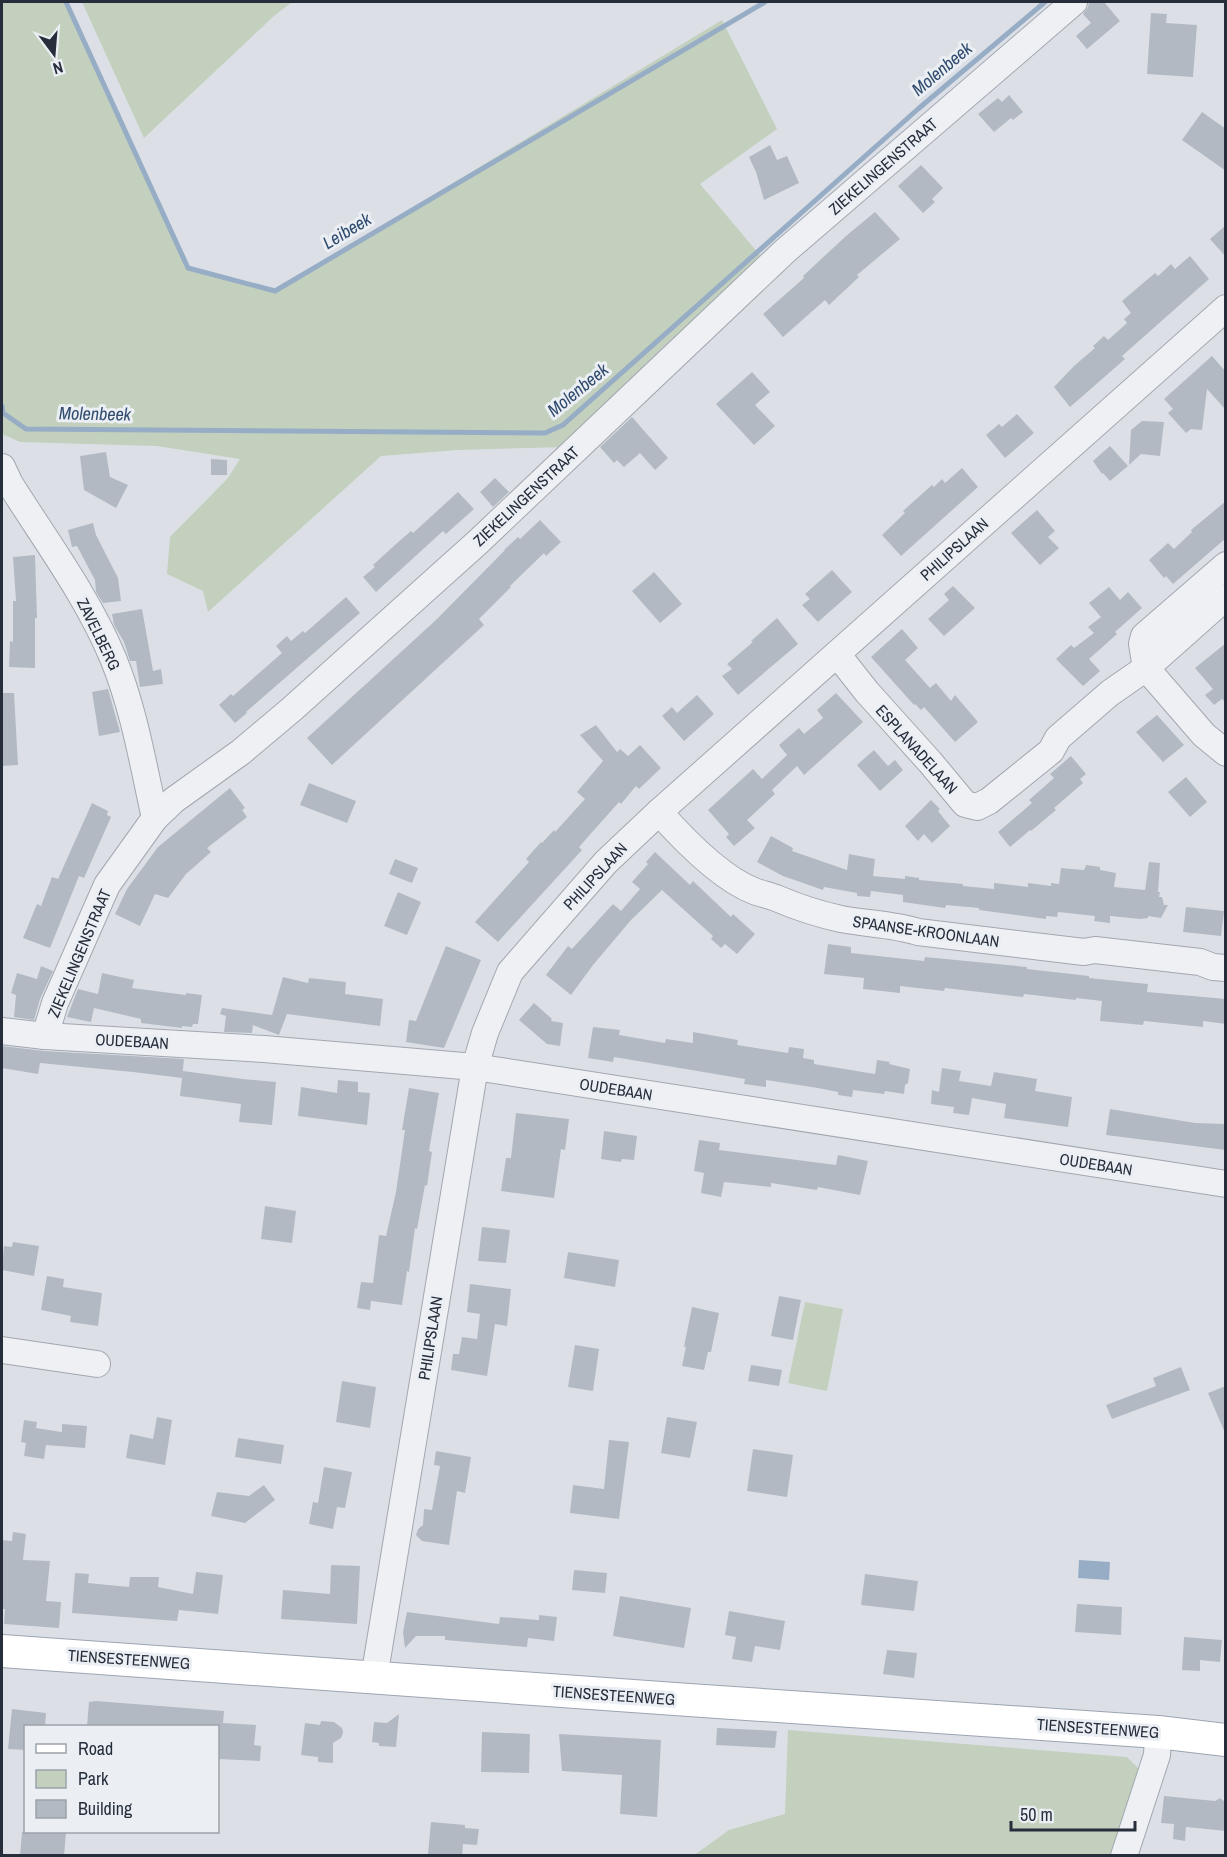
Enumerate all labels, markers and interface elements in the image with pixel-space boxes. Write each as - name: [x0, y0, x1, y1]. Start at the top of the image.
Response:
- north arrow: [24, 24, 84, 84]
- water label: Molenbeek: [906, 35, 978, 101]
- text: N: [51, 57, 66, 80]
- street label: ZIEKELINGENSTRAAT: [824, 113, 942, 219]
- water label: Leibeek: [318, 206, 376, 255]
- water label: Molenbeek: [542, 357, 614, 422]
- water label: Molenbeek: [59, 400, 132, 427]
- street label: ZIEKELINGENSTRAAT: [468, 441, 584, 551]
- street label: PHILIPSLAAN: [915, 513, 993, 585]
- street label: ZAVELBERG: [72, 594, 126, 674]
- street label: ESPLANADELAAN: [871, 700, 963, 798]
- street label: PHILIPSLAAN: [558, 838, 632, 914]
- street label: ZIEKELINGENSTRAAT: [42, 885, 116, 1021]
- street label: SPAANSE-KROONLAAN: [851, 910, 1001, 952]
- street label: OUDEBAAN: [95, 1028, 169, 1054]
- street label: OUDEBAAN: [578, 1072, 654, 1106]
- street label: OUDEBAAN: [1058, 1147, 1134, 1181]
- street label: PHILIPSLAAN: [413, 1295, 447, 1381]
- street label: TIENSESTEENWEG: [67, 1644, 191, 1674]
- street label: TIENSESTEENWEG: [552, 1680, 676, 1710]
- street label: TIENSESTEENWEG: [1036, 1713, 1160, 1743]
- legend: [24, 1725, 219, 1833]
- text: Road: [78, 1736, 113, 1761]
- text: Park: [78, 1766, 109, 1791]
- scale bar: [1011, 1794, 1136, 1832]
- text: Building: [78, 1796, 133, 1821]
- text: 50 m: [1020, 1802, 1053, 1827]

